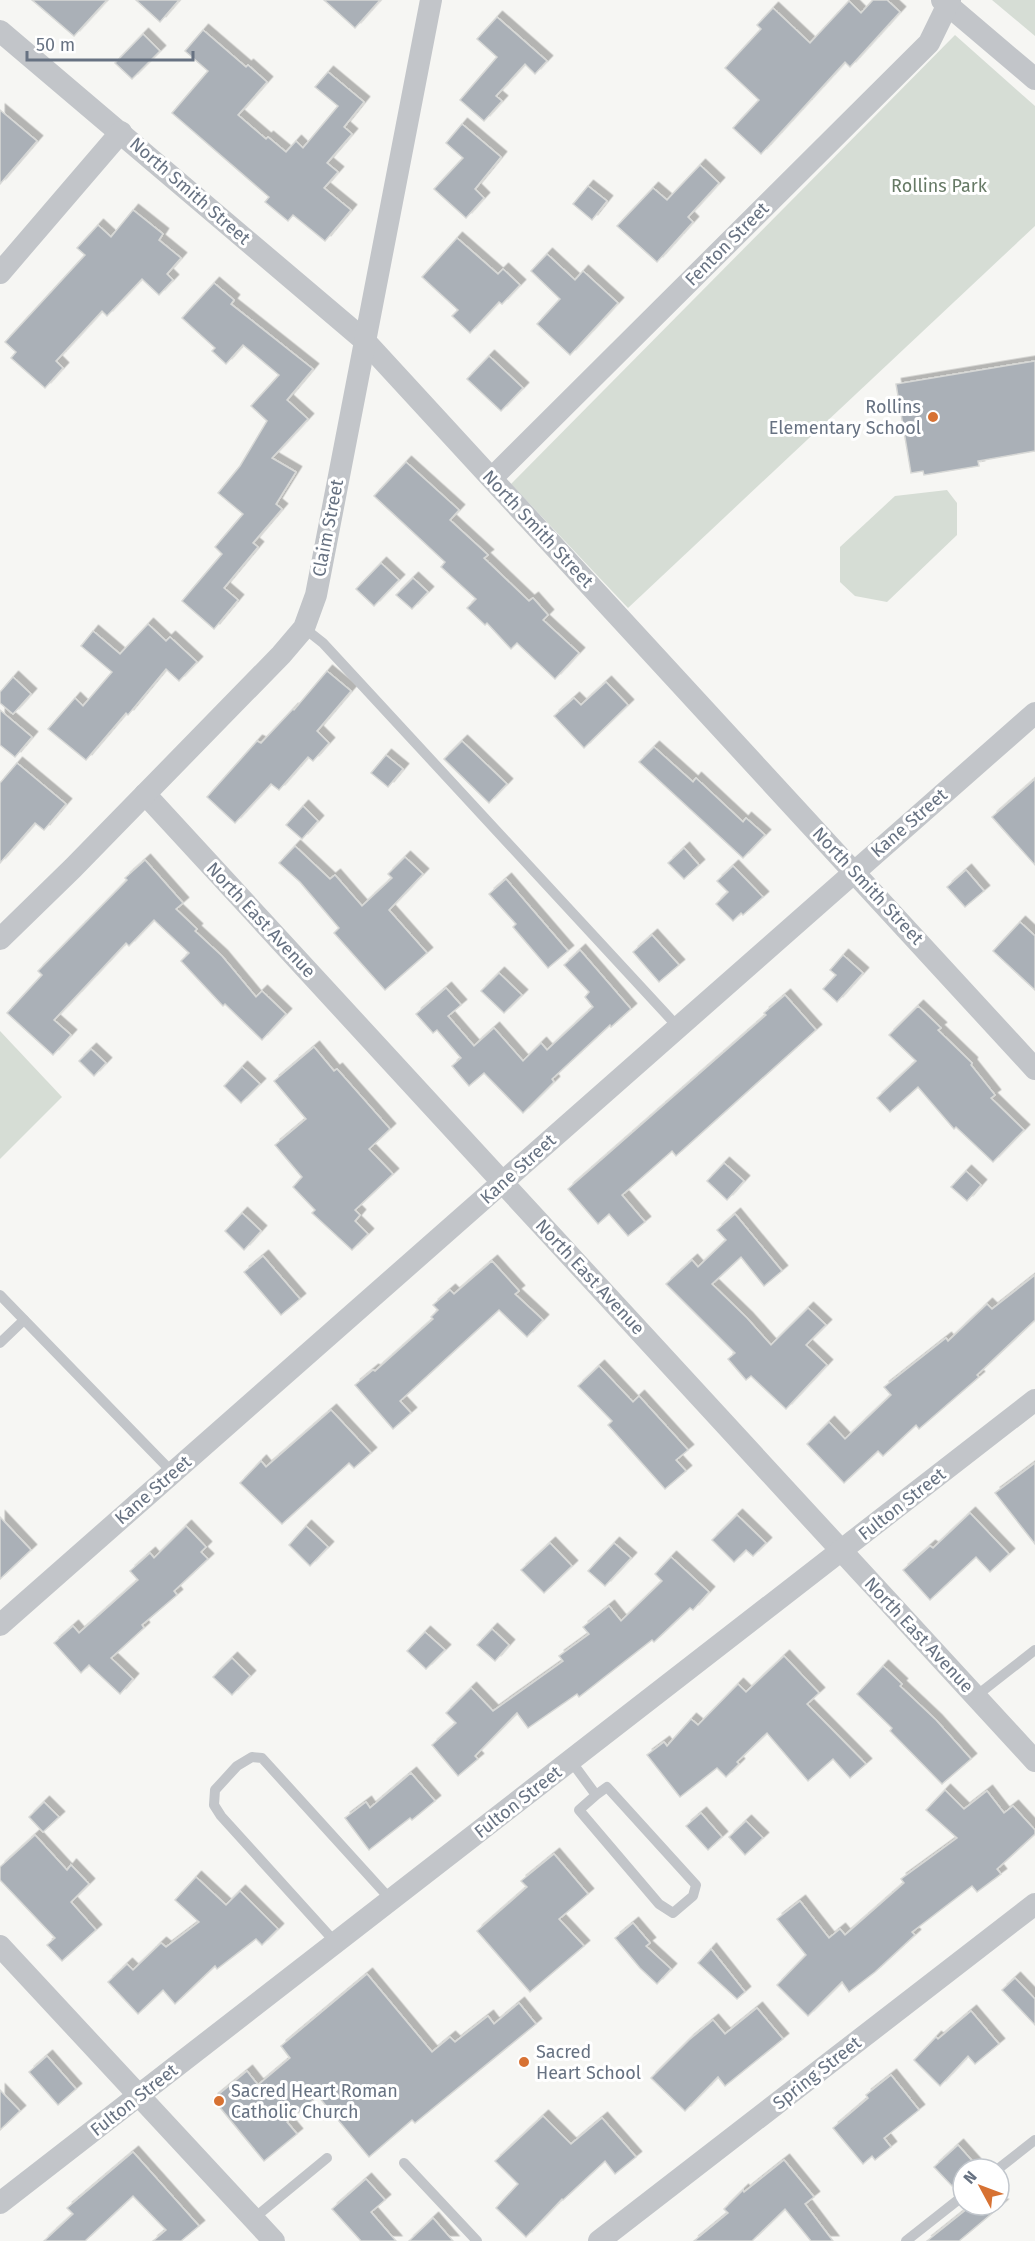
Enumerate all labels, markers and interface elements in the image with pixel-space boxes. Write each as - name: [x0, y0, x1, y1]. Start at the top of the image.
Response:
- scale bar: [27, 24, 194, 62]
- text: 50 m: [36, 34, 75, 56]
- street label: North Smith Street: [125, 133, 255, 250]
- park label: Rollins Park: [891, 175, 988, 197]
- street label: Fenton Street: [681, 197, 774, 290]
- place label: Rollins Elementary School: [769, 396, 921, 439]
- marker: Rollins Elementary School: [926, 410, 940, 424]
- street label: North Smith Street: [478, 466, 598, 593]
- street label: Claim Street: [308, 477, 348, 579]
- street label: Kane Street: [866, 783, 952, 862]
- street label: North Smith Street: [808, 823, 928, 950]
- street label: North East Avenue: [202, 858, 320, 982]
- street label: Kane Street: [476, 1129, 561, 1209]
- street label: North East Avenue: [531, 1215, 649, 1339]
- street label: Kane Street: [110, 1450, 196, 1529]
- street label: Fulton Street: [854, 1463, 950, 1545]
- street label: North East Avenue: [860, 1573, 978, 1697]
- street label: Fulton Street: [470, 1761, 566, 1843]
- street label: Spring Street: [768, 2031, 866, 2114]
- place label: Sacred Heart School: [536, 2041, 641, 2084]
- marker: Sacred Heart School: [517, 2055, 531, 2069]
- street label: Fulton Street: [86, 2059, 182, 2141]
- place label: Sacred Heart Roman Catholic Church: [231, 2080, 398, 2123]
- marker: Sacred Heart Roman Catholic Church: [212, 2094, 226, 2108]
- north arrow: [951, 2157, 1011, 2217]
- text: N: [959, 2167, 981, 2188]

